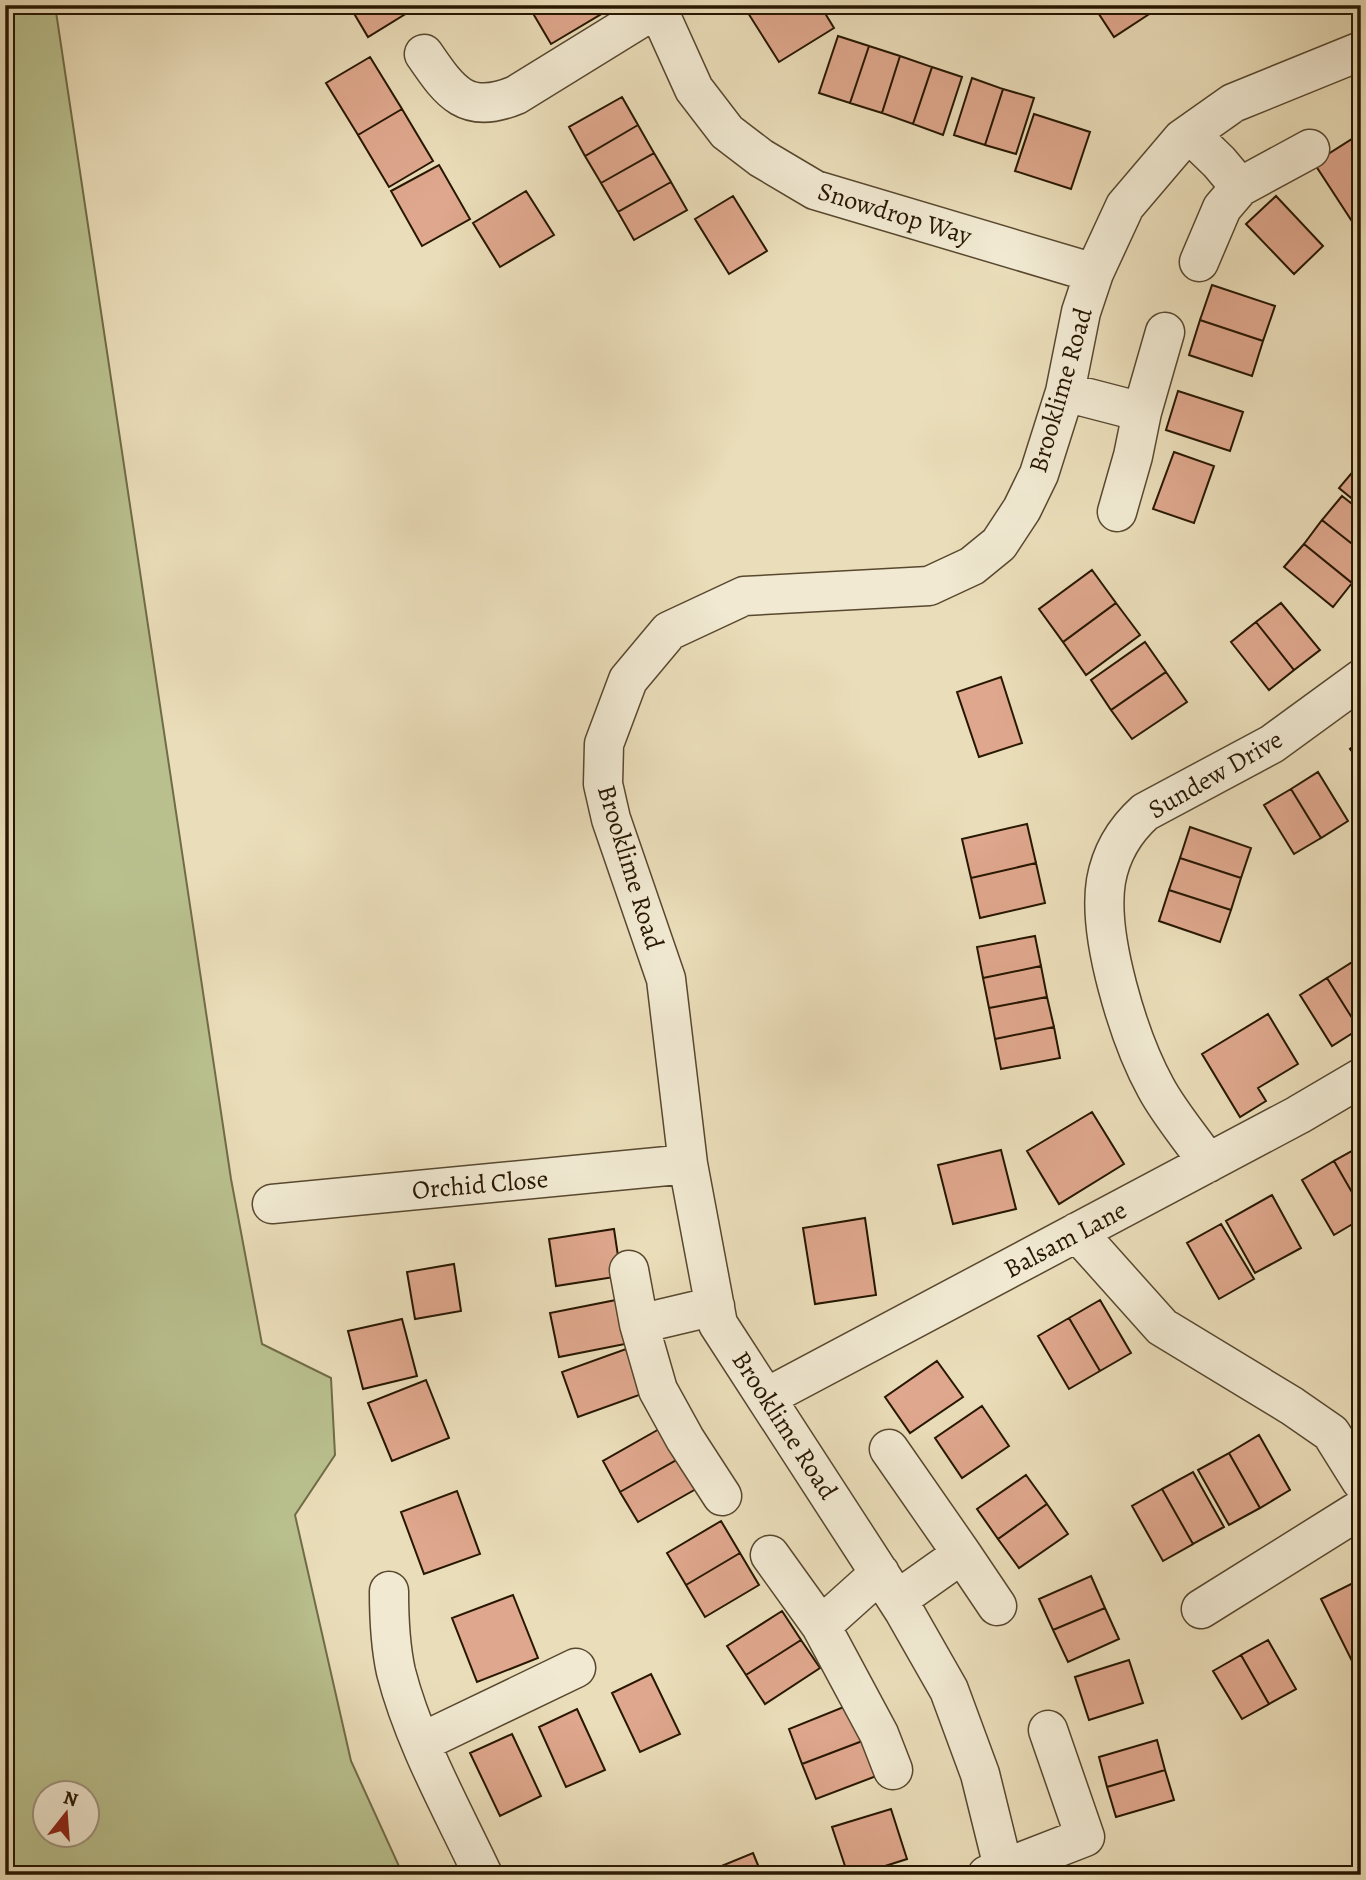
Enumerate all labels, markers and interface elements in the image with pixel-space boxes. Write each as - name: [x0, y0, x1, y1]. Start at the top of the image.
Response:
- street label: Snowdrop Way: [814, 173, 976, 254]
- street label: Brooklime Road: [1020, 304, 1101, 477]
- street label: Sundew Drive: [1142, 722, 1289, 827]
- street label: Brooklime Road: [589, 781, 672, 954]
- street label: Orchid Close: [410, 1161, 550, 1208]
- street label: Balsam Lane: [998, 1192, 1133, 1286]
- street label: Brooklime Road: [724, 1344, 846, 1506]
- north arrow: [32, 1778, 102, 1848]
- text: N: [60, 1784, 81, 1813]

